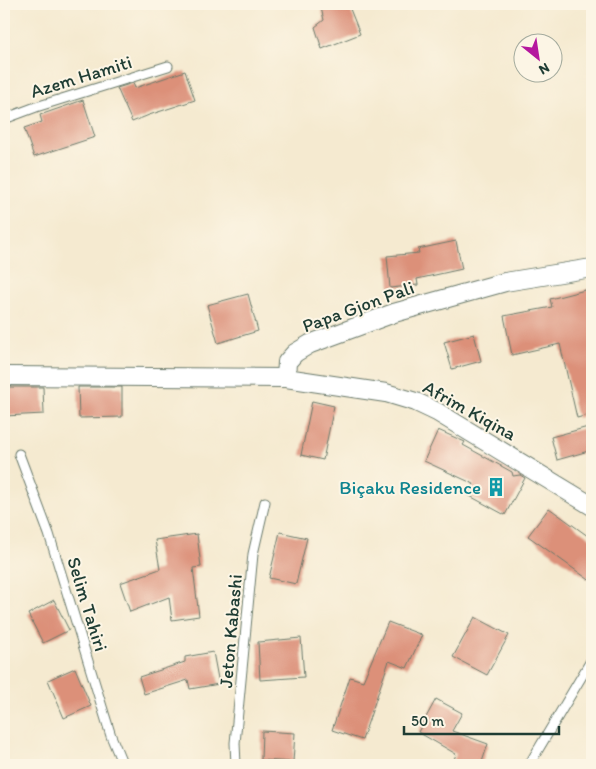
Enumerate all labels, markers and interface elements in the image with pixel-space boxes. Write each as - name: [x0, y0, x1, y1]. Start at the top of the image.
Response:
- north arrow: [514, 32, 564, 82]
- street label: Azem Hamiti: [28, 50, 135, 103]
- text: N: [536, 59, 553, 79]
- street label: Papa Gjon Pali: [299, 276, 417, 337]
- street label: Afrim Kiqina: [419, 375, 521, 446]
- place label: Biçaku Residence: [339, 476, 481, 499]
- building icon: Biçaku Residence: [485, 476, 507, 498]
- street label: Selim Tahiri: [62, 554, 113, 654]
- street label: Jeton Kabashi: [214, 573, 247, 689]
- scale bar: [404, 704, 558, 736]
- text: 50 m: [411, 712, 444, 730]

